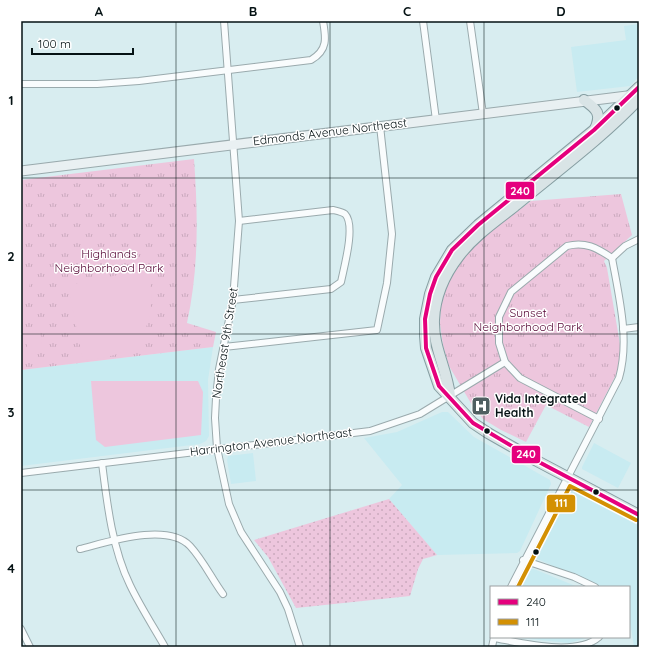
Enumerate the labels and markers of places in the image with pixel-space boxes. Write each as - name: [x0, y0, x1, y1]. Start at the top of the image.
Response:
- unlabelled marker: [612, 103, 622, 113]
- place label: Vida Integrated Health: [495, 391, 586, 420]
- hospital icon: Vida Integrated Health: [470, 395, 492, 417]
- unlabelled marker: [482, 426, 492, 436]
- unlabelled marker: [591, 487, 601, 497]
- unlabelled marker: [531, 547, 541, 557]

